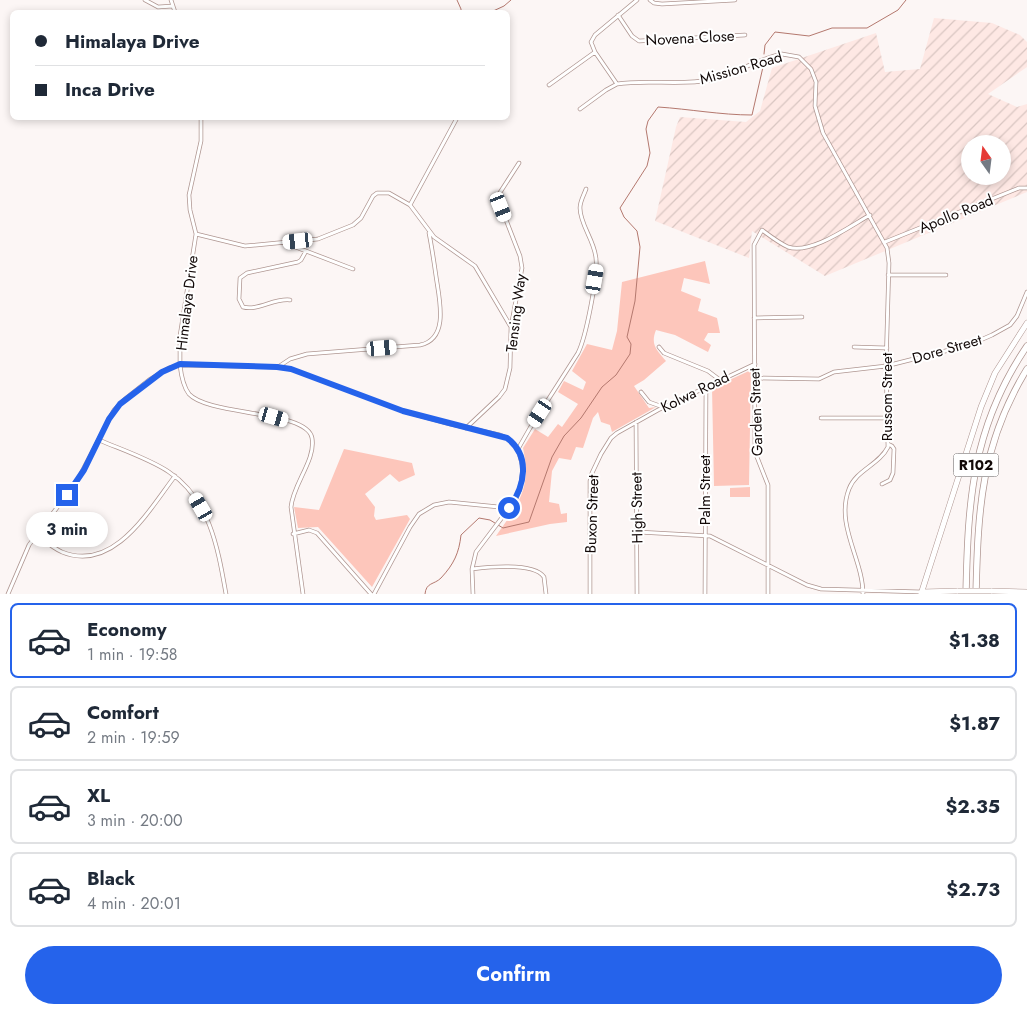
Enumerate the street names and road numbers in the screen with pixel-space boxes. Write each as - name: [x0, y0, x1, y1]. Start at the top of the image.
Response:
- street label: Novena Close: [645, 25, 735, 51]
- street label: Mission Road: [697, 46, 785, 90]
- street label: Apollo Road: [915, 189, 997, 239]
- street label: Himalaya Drive: [170, 254, 204, 352]
- street label: Tensing Way: [500, 272, 532, 354]
- street label: Dore Street: [910, 328, 985, 369]
- street label: Russom Street: [876, 352, 898, 441]
- street label: Kolwa Road: [657, 366, 733, 418]
- street label: Garden Street: [743, 367, 769, 457]
- street label: Palm Street: [694, 454, 716, 525]
- road number: R102: [954, 454, 998, 476]
- street label: High Street: [625, 472, 649, 544]
- street label: Buxon Street: [580, 474, 604, 554]

